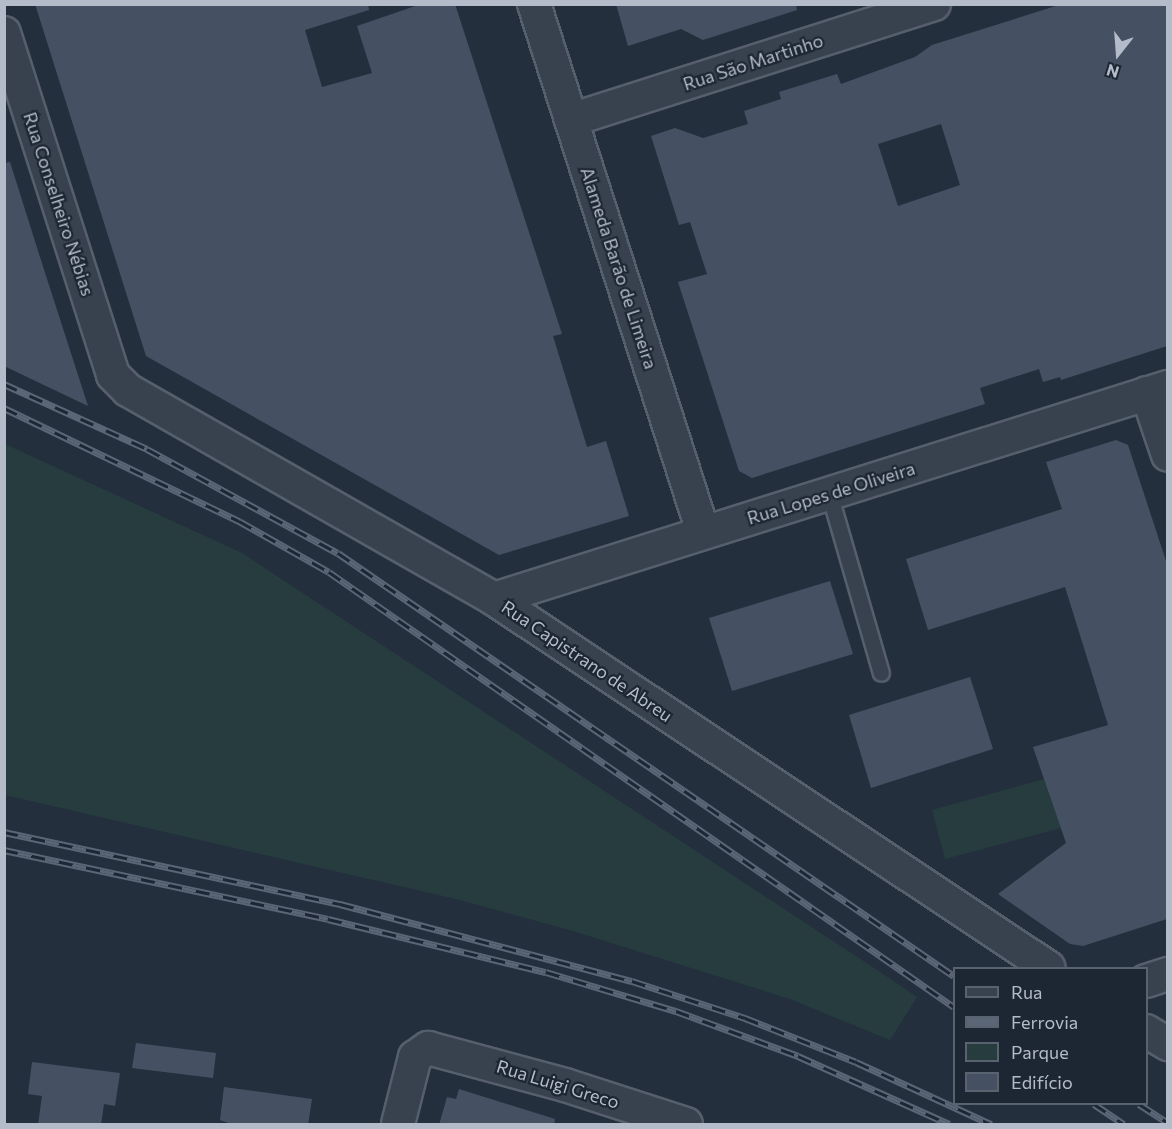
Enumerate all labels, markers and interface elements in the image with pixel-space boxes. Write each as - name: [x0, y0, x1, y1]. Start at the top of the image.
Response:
- north arrow: [1088, 24, 1148, 84]
- street label: Rua São Martinho: [680, 29, 826, 95]
- text: N: [1104, 61, 1121, 83]
- street label: Rua Conselheiro Nébias: [19, 109, 99, 299]
- street label: Alameda Barão de Limeira: [576, 164, 662, 372]
- street label: Rua Lopes de Oliveira: [744, 457, 918, 529]
- street label: Rua Capistrano de Abreu: [498, 596, 676, 726]
- legend: [953, 967, 1148, 1105]
- text: Rua: [1011, 981, 1042, 1003]
- text: Ferrovia: [1011, 1011, 1078, 1033]
- text: Parque: [1011, 1041, 1069, 1063]
- street label: Rua Luigi Greco: [494, 1055, 622, 1113]
- text: Edifício: [1011, 1071, 1073, 1093]

